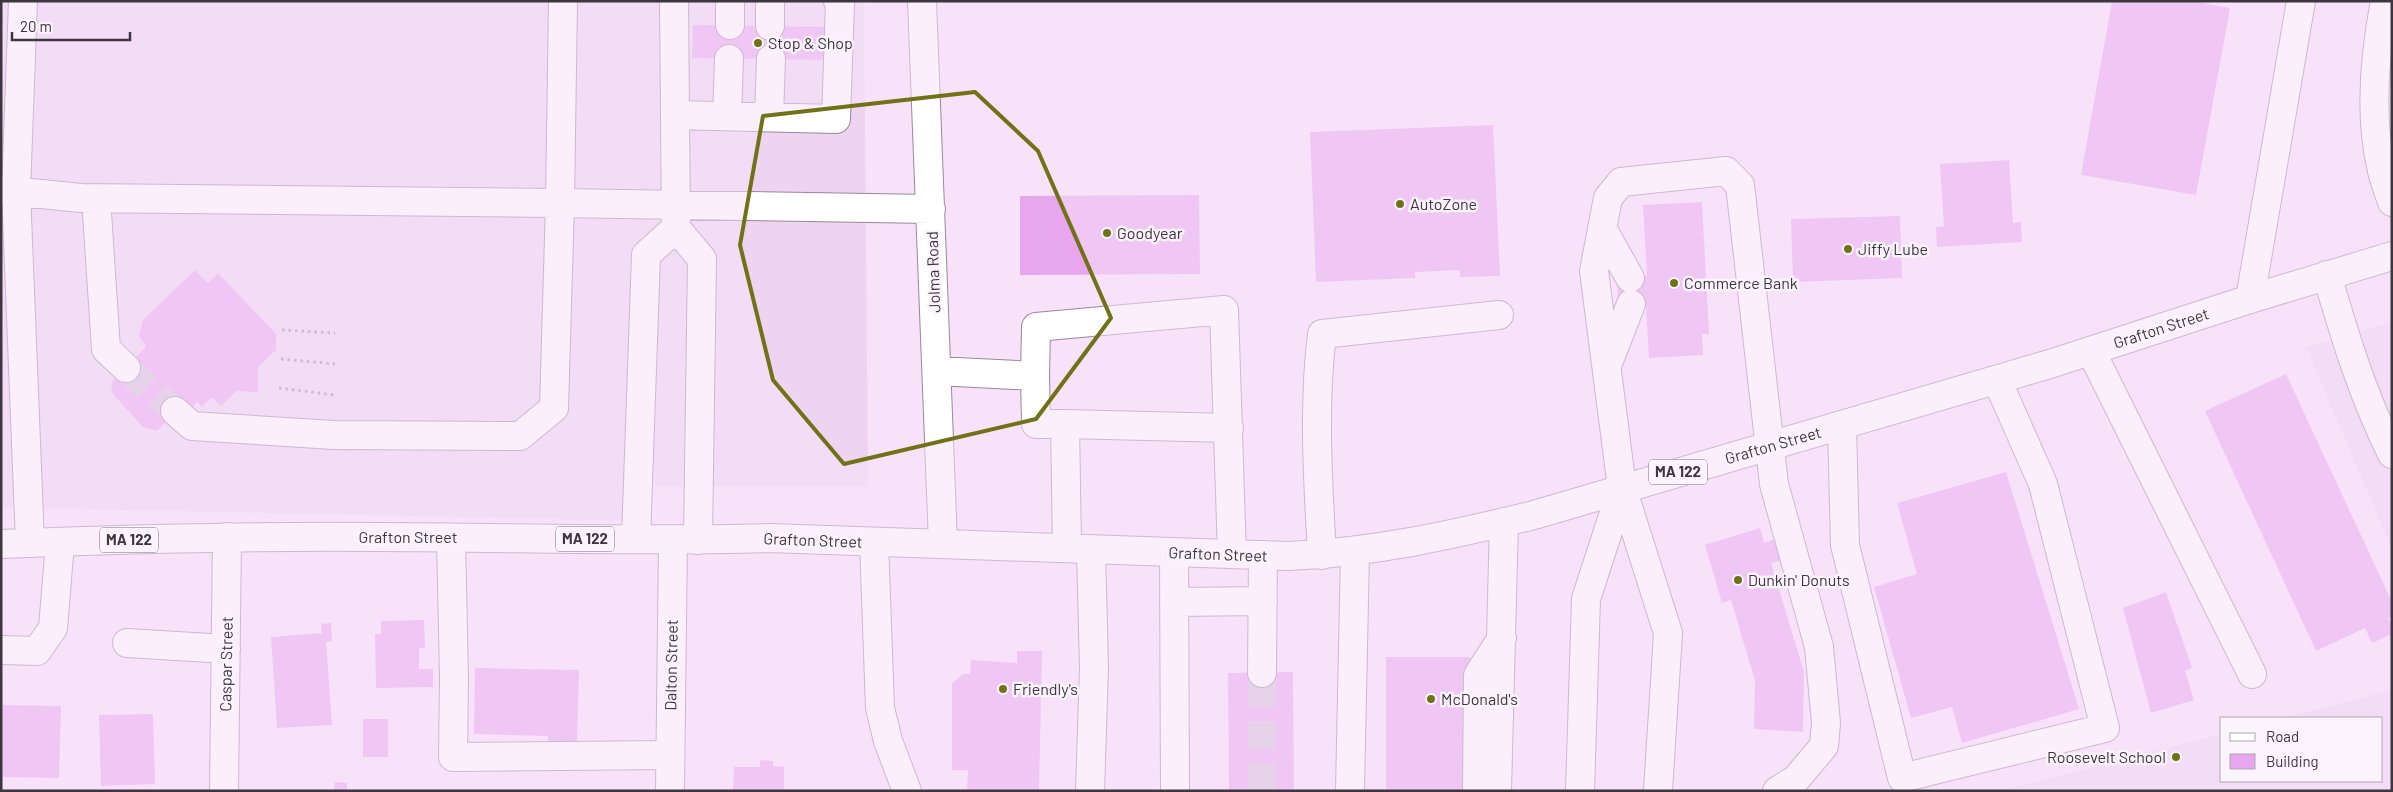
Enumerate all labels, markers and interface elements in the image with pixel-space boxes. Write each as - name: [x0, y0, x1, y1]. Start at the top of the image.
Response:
- scale bar: [12, 10, 130, 42]
- text: 20 m: [20, 17, 52, 35]
- place label: Stop & Shop: [768, 33, 853, 52]
- marker: Stop & Shop: [752, 37, 764, 49]
- place label: AutoZone: [1410, 194, 1477, 213]
- marker: AutoZone: [1394, 198, 1406, 210]
- place label: Goodyear: [1117, 223, 1183, 242]
- marker: Goodyear: [1101, 227, 1113, 239]
- street label: Jolma Road: [922, 231, 943, 313]
- place label: Jiffy Lube: [1858, 239, 1928, 258]
- marker: Jiffy Lube: [1842, 243, 1854, 255]
- place label: Commerce Bank: [1684, 273, 1798, 292]
- marker: Commerce Bank: [1668, 277, 1680, 289]
- street label: Grafton Street: [2111, 303, 2211, 352]
- street label: Grafton Street: [1723, 422, 1823, 467]
- road number: MA 122: [1649, 460, 1707, 484]
- road number: MA 122: [556, 526, 614, 552]
- street label: Grafton Street: [358, 527, 458, 546]
- road number: MA 122: [100, 528, 158, 552]
- street label: Grafton Street: [763, 528, 863, 551]
- street label: Grafton Street: [1168, 542, 1268, 565]
- place label: Dunkin' Donuts: [1748, 570, 1850, 589]
- marker: Dunkin' Donuts: [1732, 574, 1744, 586]
- street label: Caspar Street: [215, 616, 236, 712]
- street label: Dalton Street: [660, 619, 681, 711]
- place label: Friendly's: [1013, 679, 1078, 698]
- marker: Friendly's: [997, 683, 1009, 695]
- place label: McDonald's: [1441, 689, 1518, 708]
- marker: McDonald's: [1425, 693, 1437, 705]
- legend: [2220, 717, 2383, 782]
- text: Road: [2266, 727, 2299, 745]
- place label: Roosevelt School: [2047, 747, 2166, 766]
- marker: Roosevelt School: [2170, 751, 2182, 763]
- text: Building: [2266, 752, 2319, 770]

